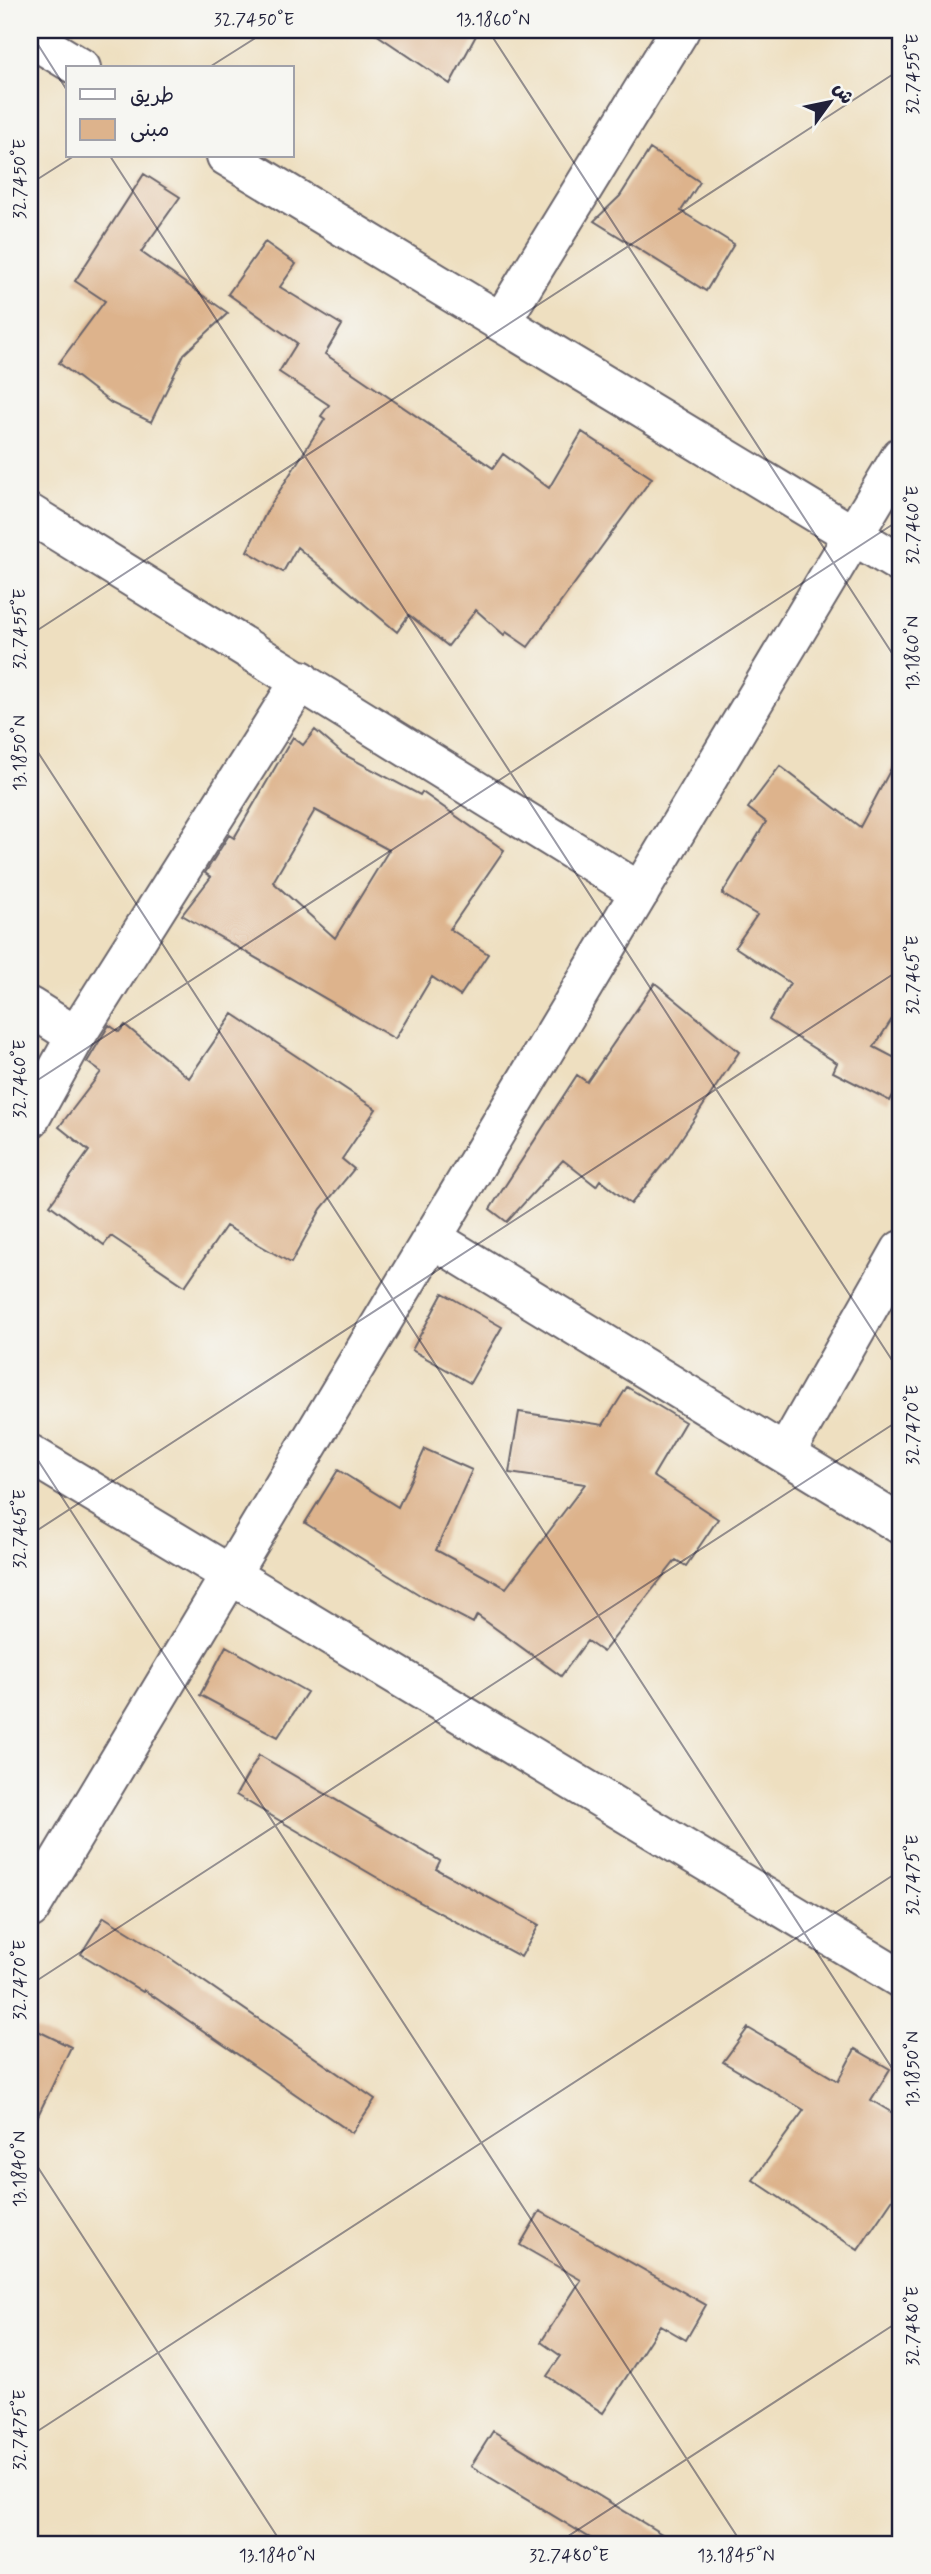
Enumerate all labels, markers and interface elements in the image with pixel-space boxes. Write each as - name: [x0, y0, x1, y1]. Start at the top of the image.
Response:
- text: 32.7450°E: [214, 8, 294, 32]
- text: 13.1860°N: [456, 8, 530, 32]
- text: 32.7455°E: [901, 33, 925, 115]
- legend: [66, 66, 294, 158]
- north arrow: [794, 66, 864, 136]
- text: ش: [827, 78, 859, 109]
- text: طريق: [130, 82, 174, 110]
- text: مبنى: [130, 116, 169, 144]
- text: 32.7450°E: [8, 139, 32, 219]
- text: 32.7460°E: [901, 486, 925, 564]
- text: 32.7455°E: [8, 588, 32, 670]
- text: 13.1860°N: [901, 616, 925, 690]
- text: 13.1850°N: [8, 715, 32, 791]
- text: 32.7465°E: [901, 935, 925, 1015]
- text: 32.7460°E: [8, 1040, 32, 1118]
- text: 32.7470°E: [901, 1385, 925, 1465]
- text: 32.7465°E: [8, 1489, 32, 1569]
- text: 32.7475°E: [901, 1834, 925, 1916]
- text: 32.7470°E: [8, 1940, 32, 2020]
- text: 13.1850°N: [901, 2031, 925, 2107]
- text: 13.1840°N: [8, 2131, 32, 2207]
- text: 32.7480°E: [901, 2286, 925, 2366]
- text: 32.7475°E: [8, 2389, 32, 2471]
- text: 13.1840°N: [239, 2544, 315, 2568]
- text: 32.7480°E: [529, 2544, 609, 2568]
- text: 13.1845°N: [697, 2544, 775, 2568]

